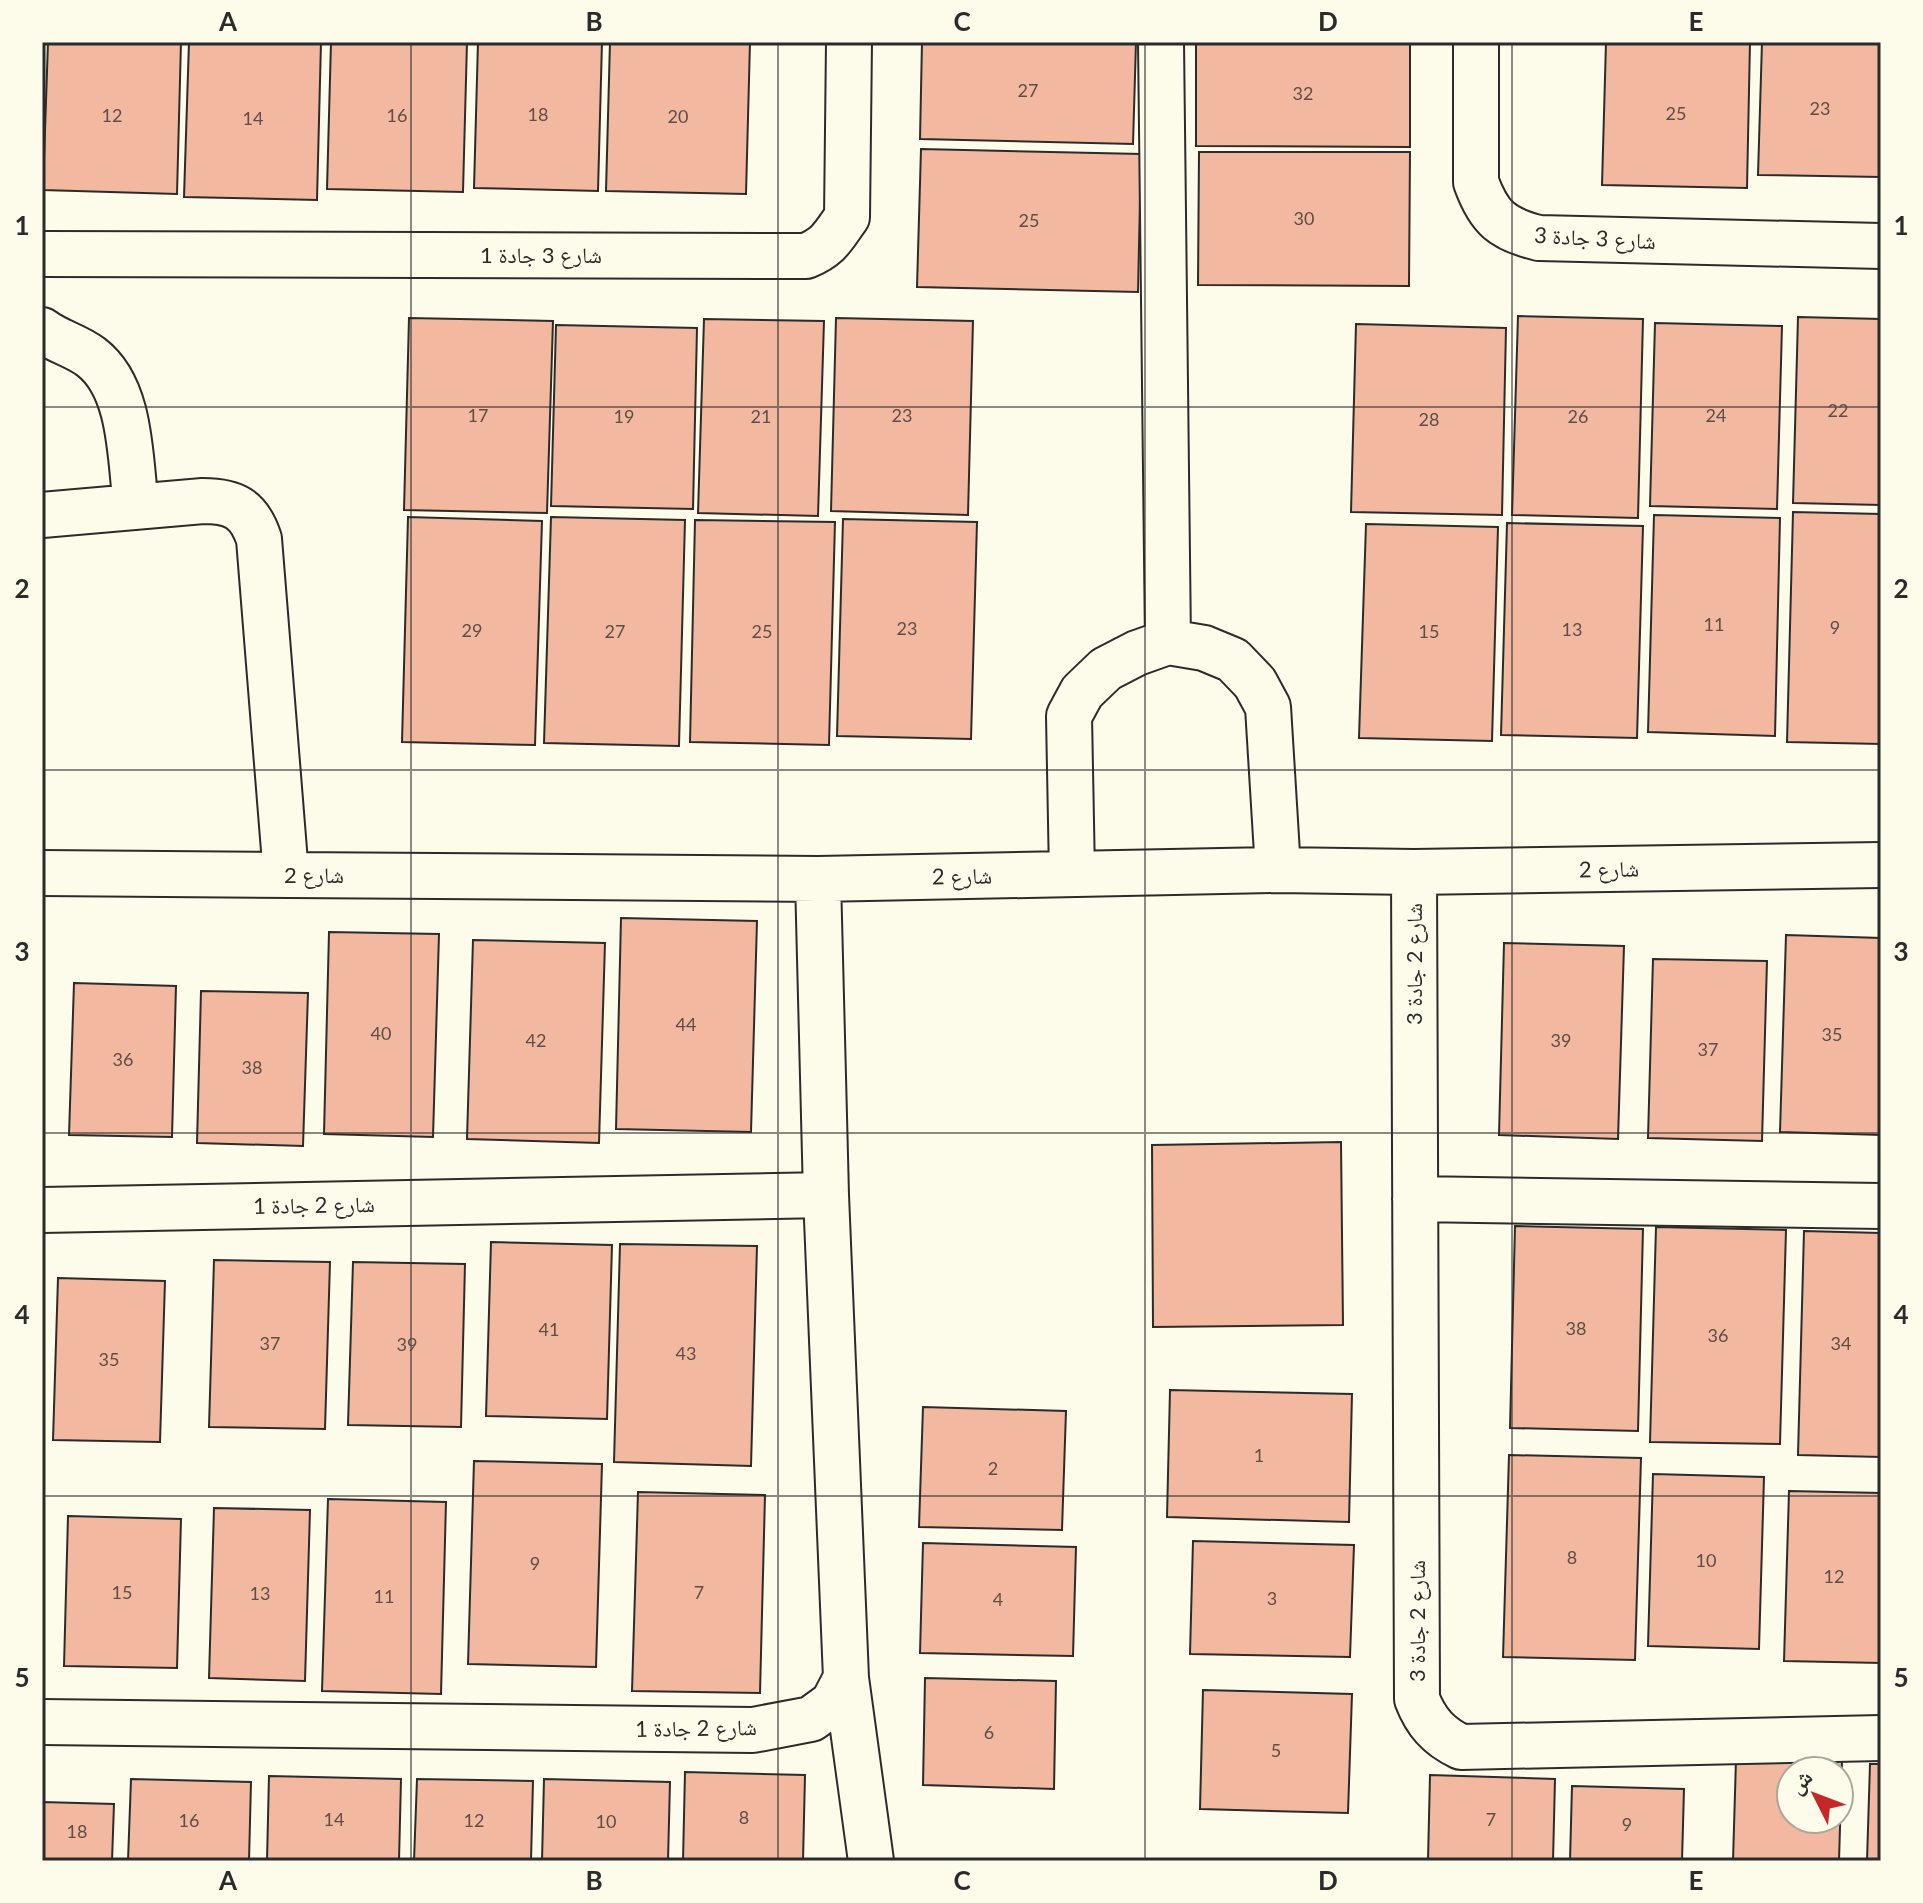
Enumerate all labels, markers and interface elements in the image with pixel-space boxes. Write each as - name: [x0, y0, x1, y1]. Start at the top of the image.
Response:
- text: A: [218, 5, 238, 37]
- text: B: [585, 5, 603, 37]
- text: C: [953, 5, 971, 37]
- text: D: [1318, 5, 1338, 37]
- text: E: [1689, 5, 1703, 37]
- house number: 27: [1018, 79, 1038, 101]
- house number: 32: [1293, 82, 1313, 104]
- house number: 23: [1810, 97, 1830, 119]
- house number: 25: [1666, 102, 1686, 124]
- house number: 18: [528, 103, 548, 125]
- house number: 12: [102, 104, 122, 126]
- house number: 16: [387, 104, 407, 126]
- house number: 20: [668, 105, 688, 127]
- house number: 14: [243, 107, 263, 129]
- house number: 30: [1294, 207, 1314, 229]
- text: 1: [14, 209, 30, 241]
- house number: 25: [1019, 209, 1039, 231]
- text: 1: [1893, 209, 1909, 241]
- street label: شارع 3 جادة 3: [1533, 221, 1657, 255]
- street label: شارع 3 جادة 1: [480, 241, 602, 269]
- house number: 22: [1828, 399, 1848, 421]
- house number: 17: [468, 404, 488, 426]
- house number: 23: [892, 404, 912, 426]
- house number: 24: [1706, 404, 1726, 426]
- house number: 19: [614, 405, 634, 427]
- house number: 21: [751, 405, 771, 427]
- house number: 26: [1568, 405, 1588, 427]
- house number: 28: [1419, 408, 1439, 430]
- text: 2: [14, 572, 30, 604]
- text: 2: [1893, 572, 1909, 604]
- house number: 11: [1704, 613, 1724, 635]
- house number: 9: [1830, 616, 1840, 638]
- house number: 23: [897, 617, 917, 639]
- house number: 13: [1562, 618, 1582, 640]
- house number: 29: [462, 619, 482, 641]
- house number: 27: [605, 620, 625, 642]
- house number: 25: [752, 620, 772, 642]
- house number: 15: [1419, 620, 1439, 642]
- street label: شارع 2: [1579, 854, 1639, 884]
- street label: شارع 2: [284, 861, 344, 889]
- street label: شارع 2: [932, 861, 992, 891]
- street label: شارع 2 جادة 3: [1400, 903, 1428, 1025]
- text: 3: [14, 935, 30, 967]
- text: 3: [1893, 935, 1909, 967]
- house number: 44: [676, 1013, 696, 1035]
- house number: 40: [371, 1022, 391, 1044]
- house number: 35: [1822, 1023, 1842, 1045]
- house number: 42: [526, 1029, 546, 1051]
- house number: 39: [1551, 1029, 1571, 1051]
- house number: 37: [1698, 1038, 1718, 1060]
- house number: 36: [113, 1048, 133, 1070]
- house number: 38: [242, 1056, 262, 1078]
- street label: شارع 2 جادة 1: [253, 1190, 375, 1220]
- text: 4: [14, 1298, 30, 1330]
- text: 4: [1893, 1298, 1909, 1330]
- house number: 38: [1566, 1317, 1586, 1339]
- house number: 41: [539, 1318, 559, 1340]
- house number: 36: [1708, 1324, 1728, 1346]
- house number: 37: [260, 1332, 280, 1354]
- house number: 34: [1831, 1332, 1851, 1354]
- house number: 39: [397, 1333, 417, 1355]
- house number: 43: [676, 1342, 696, 1364]
- house number: 35: [99, 1348, 119, 1370]
- house number: 1: [1254, 1444, 1264, 1466]
- house number: 2: [988, 1457, 998, 1479]
- house number: 8: [1567, 1546, 1577, 1568]
- house number: 10: [1696, 1549, 1716, 1571]
- house number: 9: [530, 1552, 540, 1574]
- street label: شارع 2 جادة 3: [1403, 1560, 1431, 1682]
- house number: 12: [1824, 1565, 1844, 1587]
- house number: 15: [112, 1581, 132, 1603]
- house number: 7: [694, 1581, 704, 1603]
- house number: 13: [250, 1582, 270, 1604]
- house number: 11: [374, 1585, 394, 1607]
- house number: 3: [1267, 1587, 1277, 1609]
- house number: 4: [993, 1588, 1003, 1610]
- text: 5: [14, 1661, 30, 1693]
- text: 5: [1893, 1661, 1909, 1693]
- street label: شارع 2 جادة 1: [635, 1713, 757, 1743]
- house number: 6: [984, 1721, 994, 1743]
- house number: 5: [1271, 1739, 1281, 1761]
- north arrow: [1775, 1755, 1855, 1835]
- text: ش: [1782, 1764, 1818, 1800]
- house number: 8: [739, 1806, 749, 1828]
- house number: 14: [324, 1808, 344, 1830]
- house number: 7: [1486, 1808, 1496, 1830]
- house number: 16: [179, 1809, 199, 1831]
- house number: 12: [464, 1809, 484, 1831]
- house number: 10: [596, 1810, 616, 1832]
- house number: 9: [1622, 1813, 1632, 1835]
- house number: 18: [67, 1820, 87, 1842]
- text: A: [218, 1864, 238, 1896]
- text: B: [585, 1864, 603, 1896]
- text: C: [953, 1864, 971, 1896]
- text: D: [1318, 1864, 1338, 1896]
- text: E: [1689, 1864, 1703, 1896]

